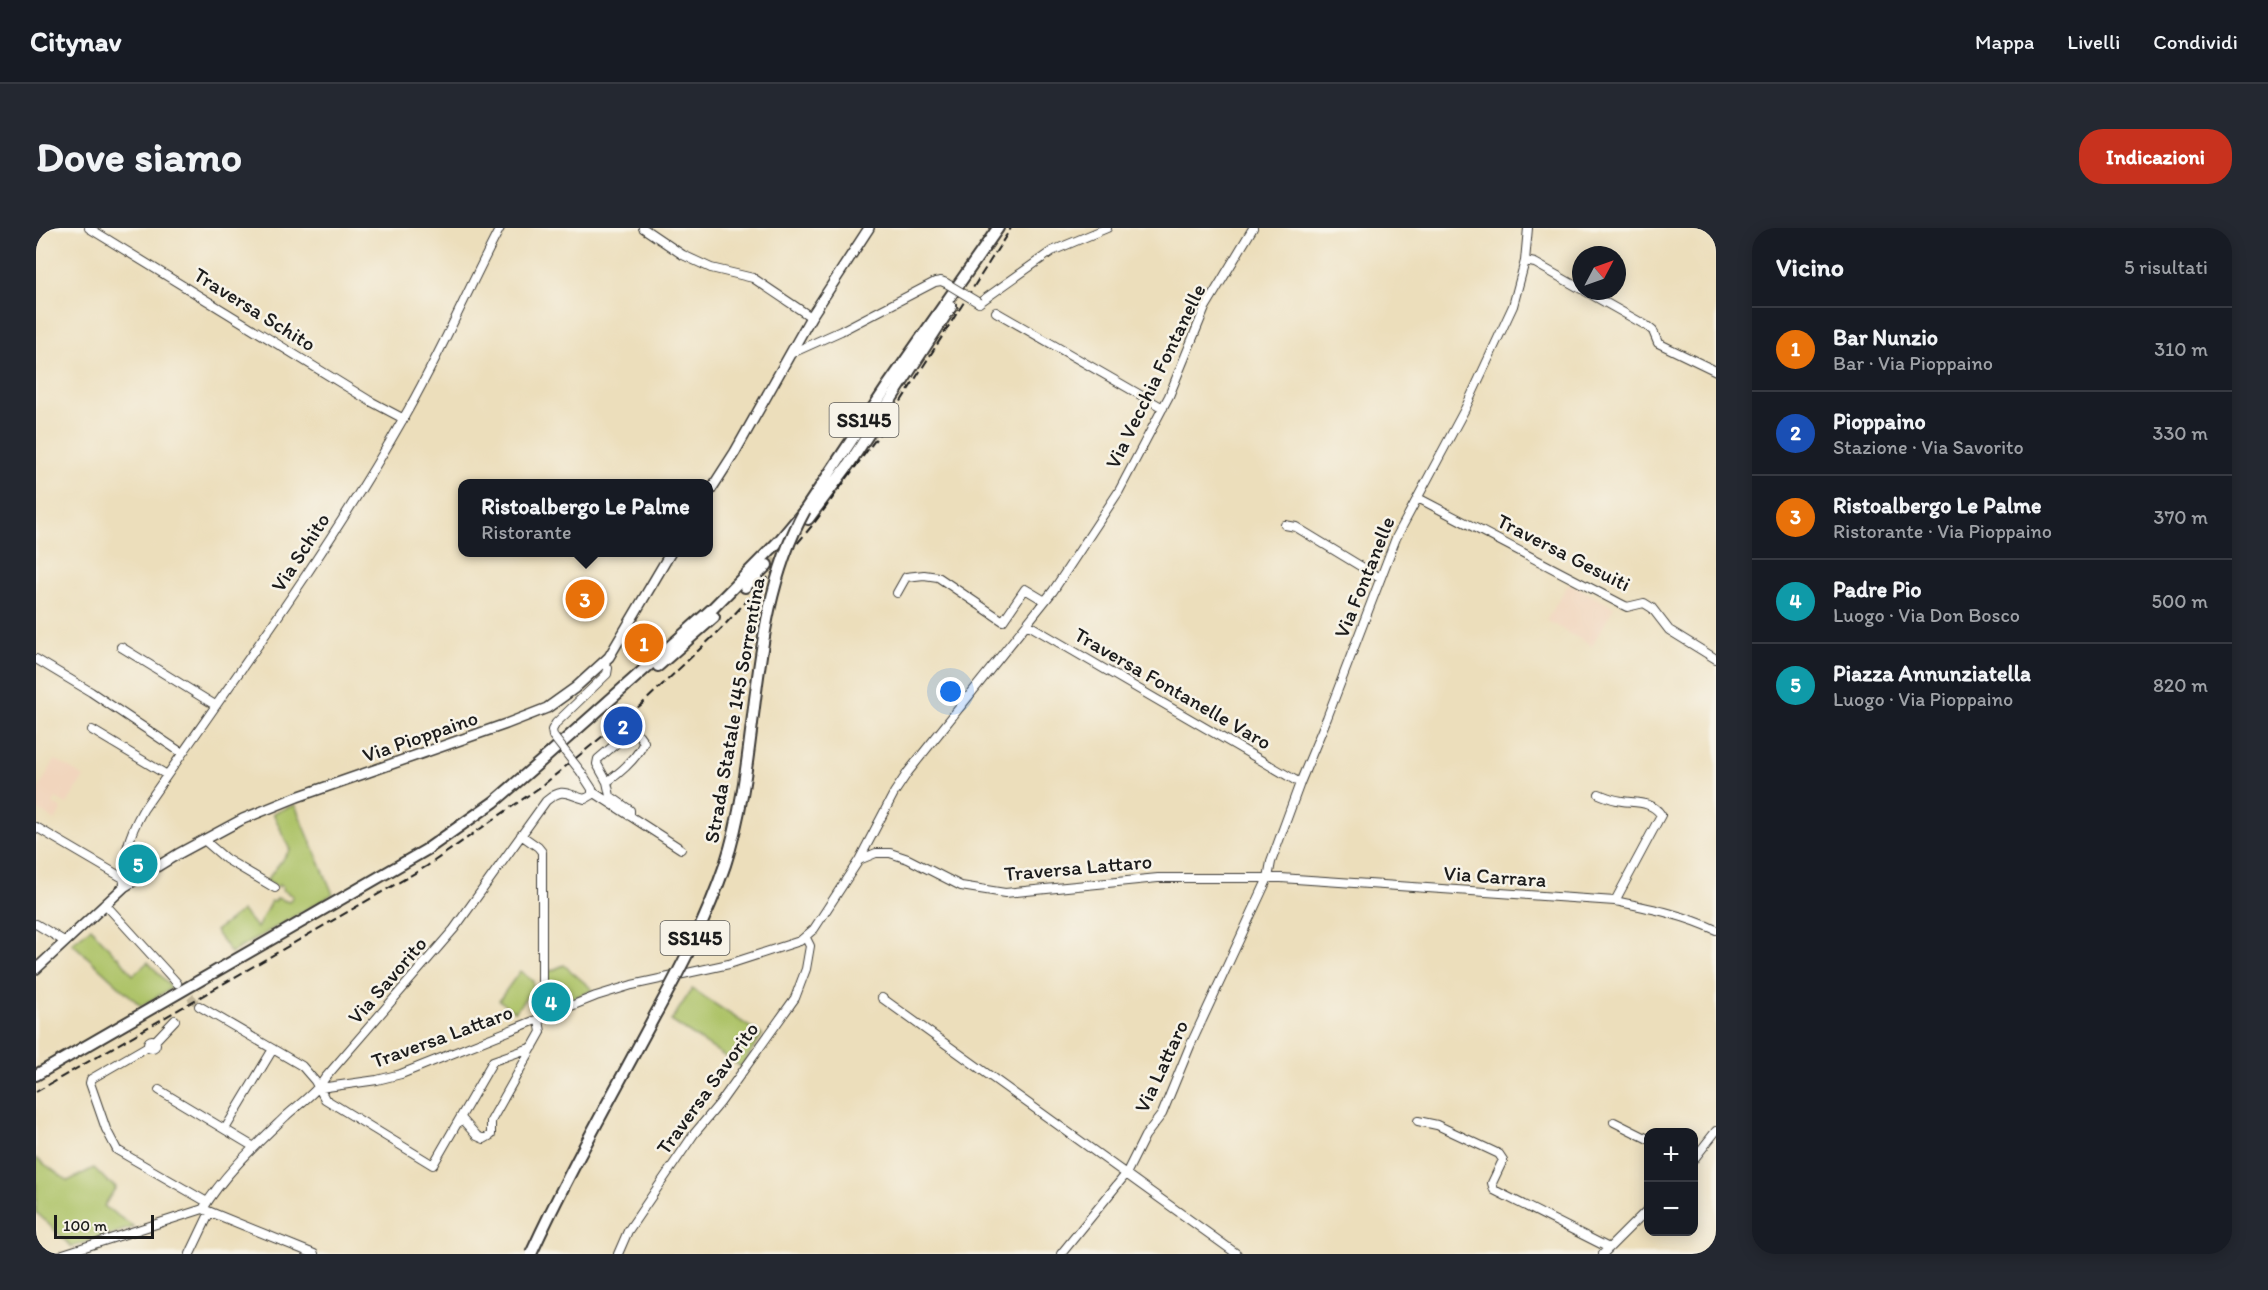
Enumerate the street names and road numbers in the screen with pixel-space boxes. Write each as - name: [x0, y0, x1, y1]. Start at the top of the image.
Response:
- street label: Traversa Schito: [189, 262, 321, 356]
- street label: Via Vecchia Fontanelle: [1099, 280, 1211, 472]
- road number: SS145: [830, 403, 898, 437]
- street label: Via Schito: [265, 508, 335, 596]
- street label: Traversa Gesuiti: [1493, 508, 1635, 596]
- street label: Via Fontanelle: [1328, 513, 1400, 641]
- street label: Strada Statale 145 Sorrentina: [698, 575, 770, 845]
- street label: Traversa Fontanelle Varo: [1070, 621, 1276, 755]
- street label: Via Pioppaino: [359, 705, 481, 767]
- street label: Traversa Lattaro: [1003, 848, 1153, 886]
- street label: Via Carrara: [1443, 860, 1547, 892]
- road number: SS145: [660, 921, 730, 955]
- street label: Via Savorito: [342, 931, 432, 1029]
- street label: Traversa Lattaro: [368, 999, 516, 1073]
- street label: Via Lattaro: [1129, 1016, 1193, 1116]
- street label: Traversa Savorito: [650, 1017, 764, 1159]

